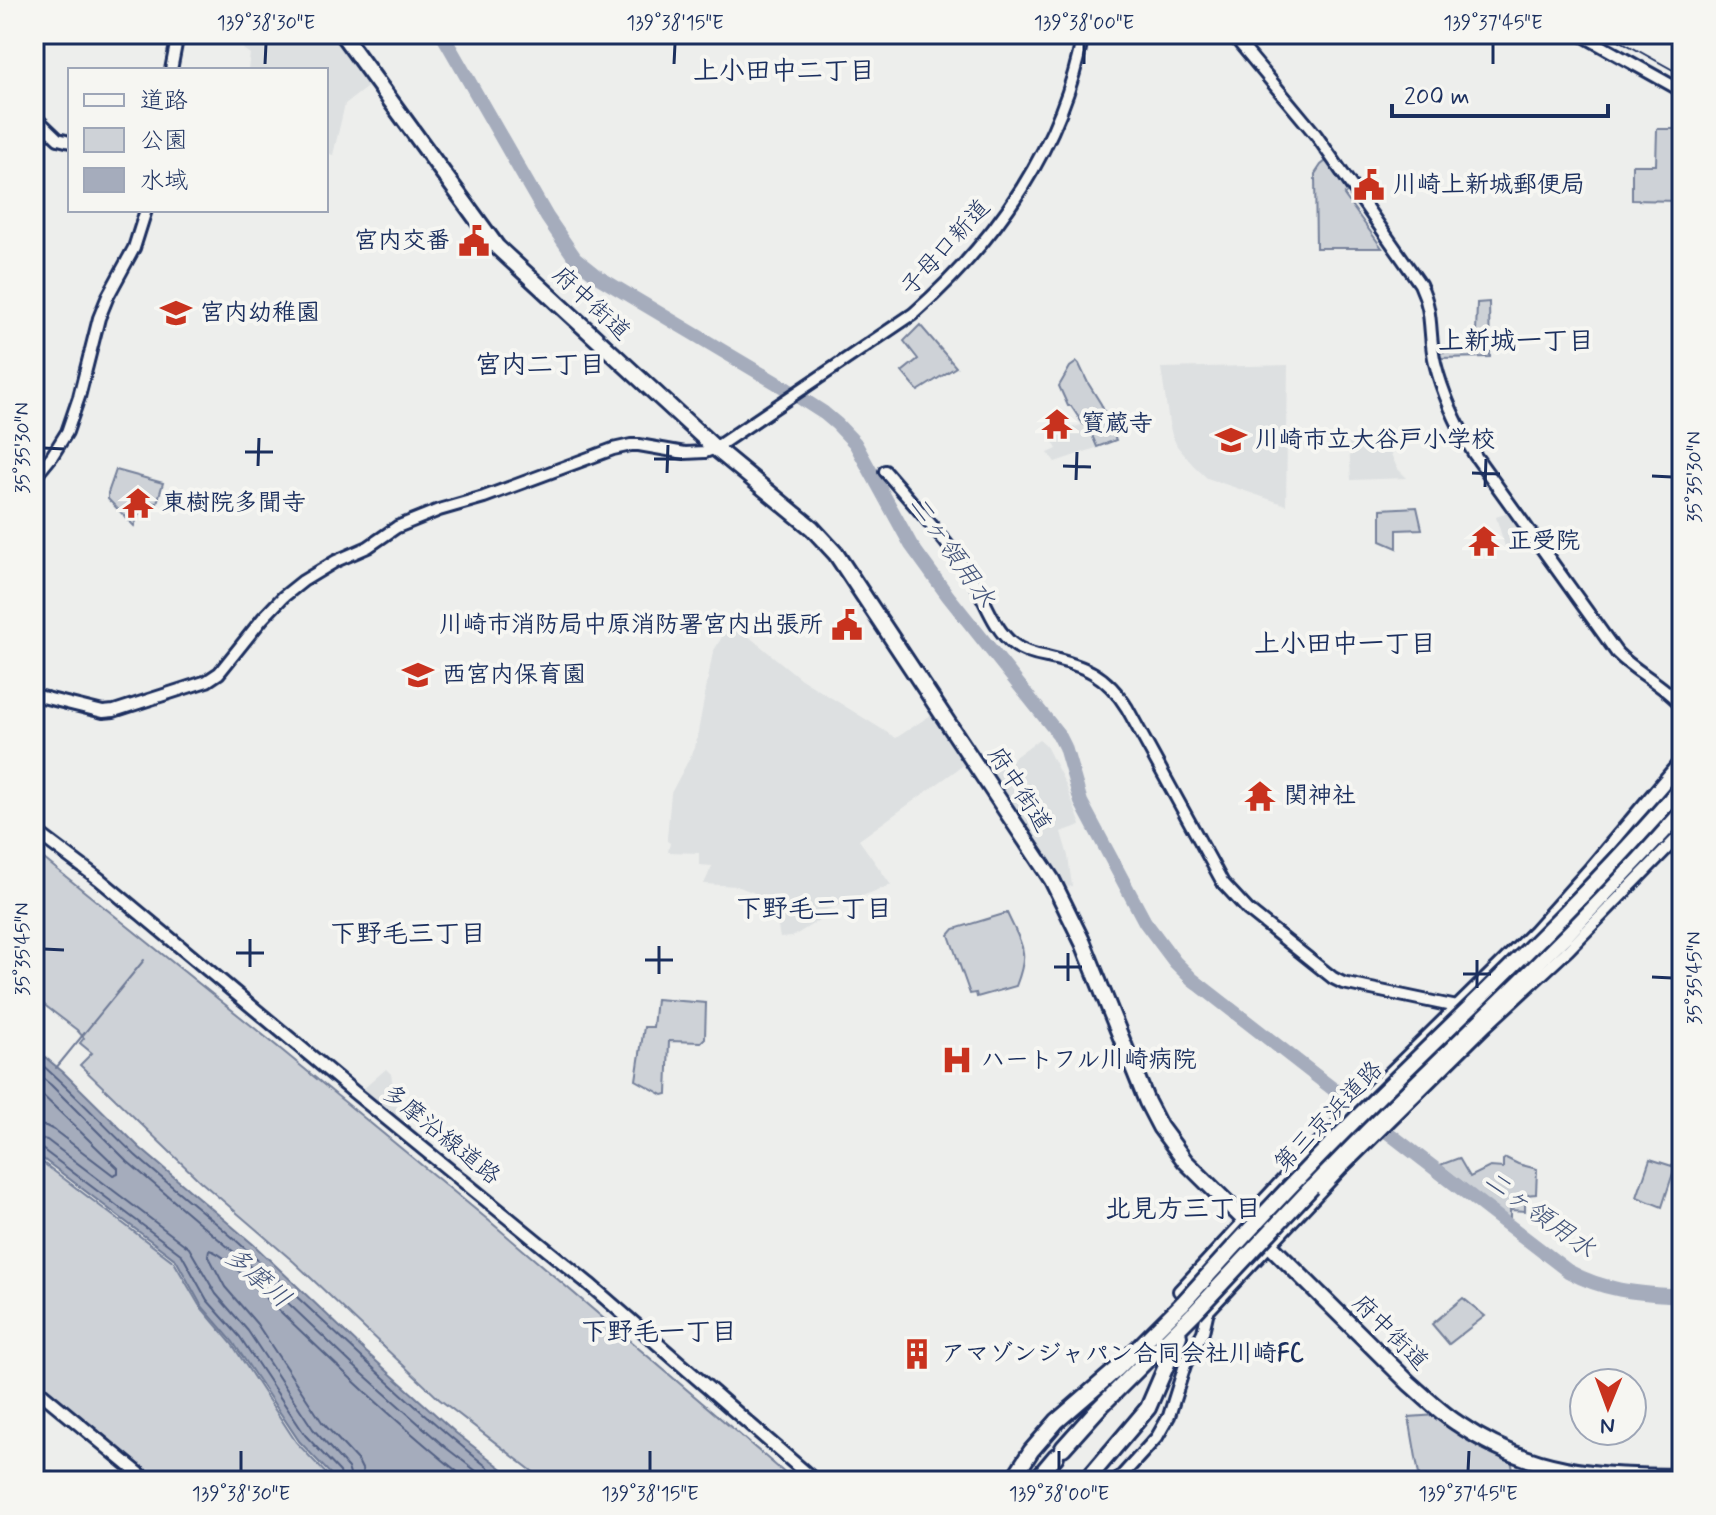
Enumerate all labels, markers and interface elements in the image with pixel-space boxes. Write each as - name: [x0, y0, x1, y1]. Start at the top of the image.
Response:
- text: 139°38'30"E: [217, 10, 315, 37]
- text: 139°38'15"E: [626, 10, 724, 37]
- text: 139°38'00"E: [1034, 10, 1134, 37]
- text: 139°37'45"E: [1443, 10, 1543, 37]
- district label: 上小田中二丁目: [693, 55, 875, 89]
- legend: [68, 68, 328, 212]
- scale bar: [1392, 68, 1608, 118]
- text: 200 m: [1404, 82, 1470, 113]
- text: 道路: [140, 86, 188, 117]
- text: 公園: [140, 126, 188, 157]
- text: 水域: [140, 166, 188, 197]
- public building icon: 川崎上新城郵便局: [1352, 168, 1386, 202]
- place label: 川崎上新城郵便局: [1393, 170, 1585, 201]
- street label: 子母口新道: [894, 193, 998, 303]
- public building icon: 宮内交番: [457, 224, 491, 258]
- place label: 宮内交番: [354, 226, 450, 257]
- street label: 府中街道: [545, 260, 637, 348]
- school or university icon: 宮内幼稚園: [159, 296, 193, 330]
- place label: 宮内幼稚園: [200, 298, 320, 329]
- district label: 上新城一丁目: [1438, 325, 1594, 359]
- district label: 宮内二丁目: [475, 349, 605, 383]
- text: 35°35'30"N: [10, 402, 37, 494]
- temple icon: 寳蔵寺: [1040, 407, 1074, 441]
- place label: 寳蔵寺: [1081, 409, 1153, 440]
- school or university icon: 川崎市立大谷戸小学校: [1214, 423, 1248, 457]
- place label: 川崎市立大谷戸小学校: [1255, 425, 1495, 456]
- text: 35°35'30"N: [1682, 431, 1709, 523]
- temple icon: 東樹院多聞寺: [121, 486, 155, 520]
- place label: 東樹院多聞寺: [162, 488, 306, 519]
- water label: 二ヶ領用水: [900, 489, 1002, 615]
- temple icon: 正受院: [1467, 524, 1501, 558]
- place label: 正受院: [1508, 526, 1580, 557]
- public building icon: 川崎市消防局中原消防署宮内出張所: [830, 608, 864, 642]
- place label: 川崎市消防局中原消防署宮内出張所: [439, 610, 823, 641]
- district label: 上小田中一丁目: [1254, 628, 1436, 662]
- school or university icon: 西宮内保育園: [401, 658, 435, 692]
- place label: 西宮内保育園: [442, 660, 586, 691]
- street label: 府中街道: [980, 741, 1058, 839]
- temple icon: 関神社: [1243, 779, 1277, 813]
- place label: 関神社: [1284, 781, 1356, 812]
- district label: 下野毛二丁目: [736, 893, 892, 927]
- text: 35°35'45"N: [10, 902, 37, 996]
- district label: 下野毛三丁目: [330, 918, 486, 952]
- text: 35°35'45"N: [1682, 931, 1709, 1025]
- hospital icon: ハートフル川崎病院: [940, 1043, 974, 1077]
- place label: ハートフル川崎病院: [981, 1045, 1197, 1076]
- street label: 第三京浜道路: [1268, 1054, 1390, 1180]
- street label: 多摩沿線道路: [375, 1078, 507, 1192]
- water label: 二ヶ領用水: [1476, 1163, 1602, 1267]
- district label: 北見方三丁目: [1105, 1193, 1261, 1227]
- water label: 多摩川: [216, 1240, 298, 1316]
- street label: 府中街道: [1345, 1288, 1435, 1378]
- district label: 下野毛一丁目: [581, 1316, 737, 1350]
- building icon: アマゾンジャパン合同会社川崎FC: [900, 1337, 934, 1371]
- place label: アマゾンジャパン合同会社川崎FC: [941, 1339, 1304, 1370]
- north arrow: [1568, 1367, 1648, 1447]
- text: N: [1600, 1411, 1615, 1439]
- text: 139°38'30"E: [192, 1481, 290, 1508]
- text: 139°38'15"E: [601, 1481, 699, 1508]
- text: 139°38'00"E: [1009, 1481, 1109, 1508]
- text: 139°37'45"E: [1418, 1481, 1518, 1508]

